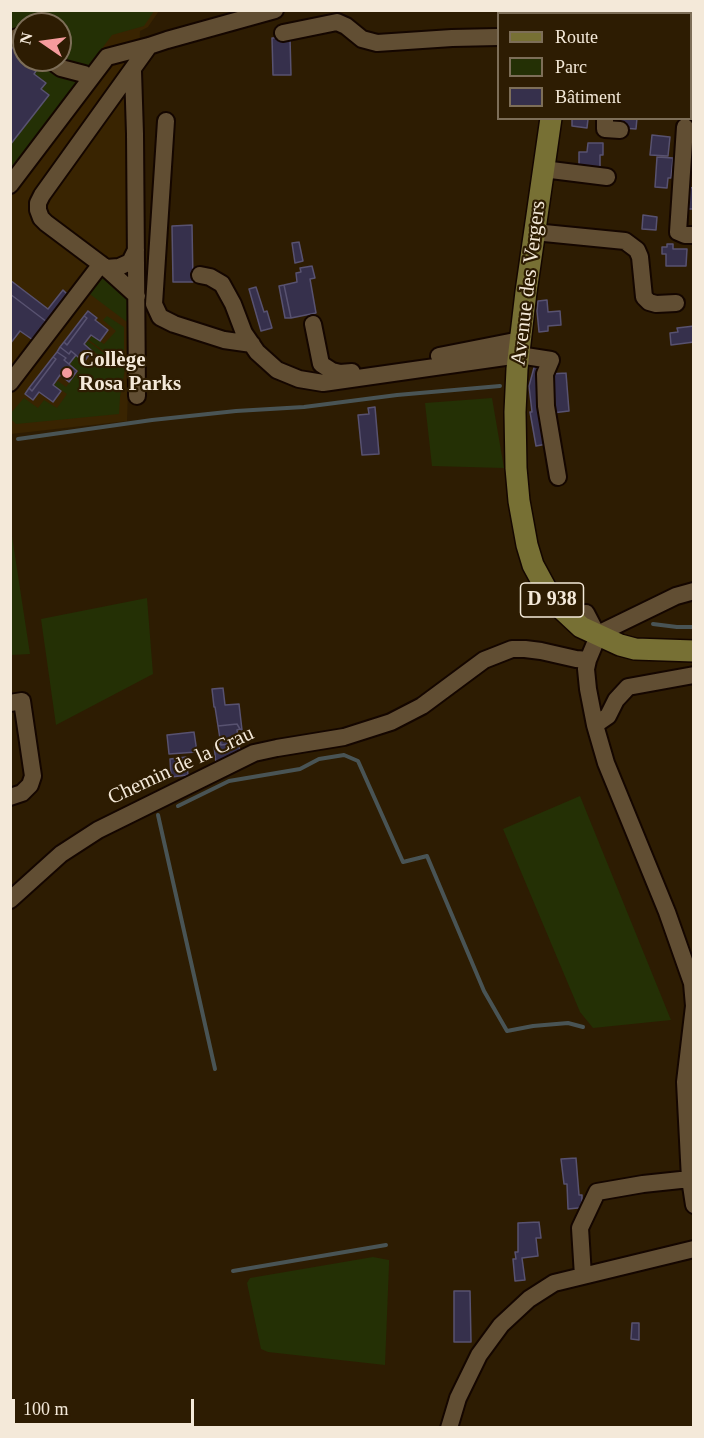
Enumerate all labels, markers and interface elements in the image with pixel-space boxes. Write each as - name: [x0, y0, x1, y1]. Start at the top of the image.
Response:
- north arrow: [12, 12, 72, 72]
- legend: [497, 12, 692, 120]
- text: Route: [555, 27, 598, 47]
- text: N: [16, 31, 36, 46]
- text: Parc: [555, 57, 587, 77]
- text: Bâtiment: [555, 87, 621, 107]
- street label: Avenue des Vergers: [506, 199, 552, 367]
- place label: Collège Rosa Parks: [79, 348, 181, 398]
- marker: Collège Rosa Parks: [60, 366, 74, 380]
- road number: D 938: [520, 583, 584, 617]
- street label: Chemin de la Crau: [104, 721, 258, 811]
- scale bar: [15, 1387, 196, 1425]
- text: 100 m: [23, 1399, 69, 1419]

